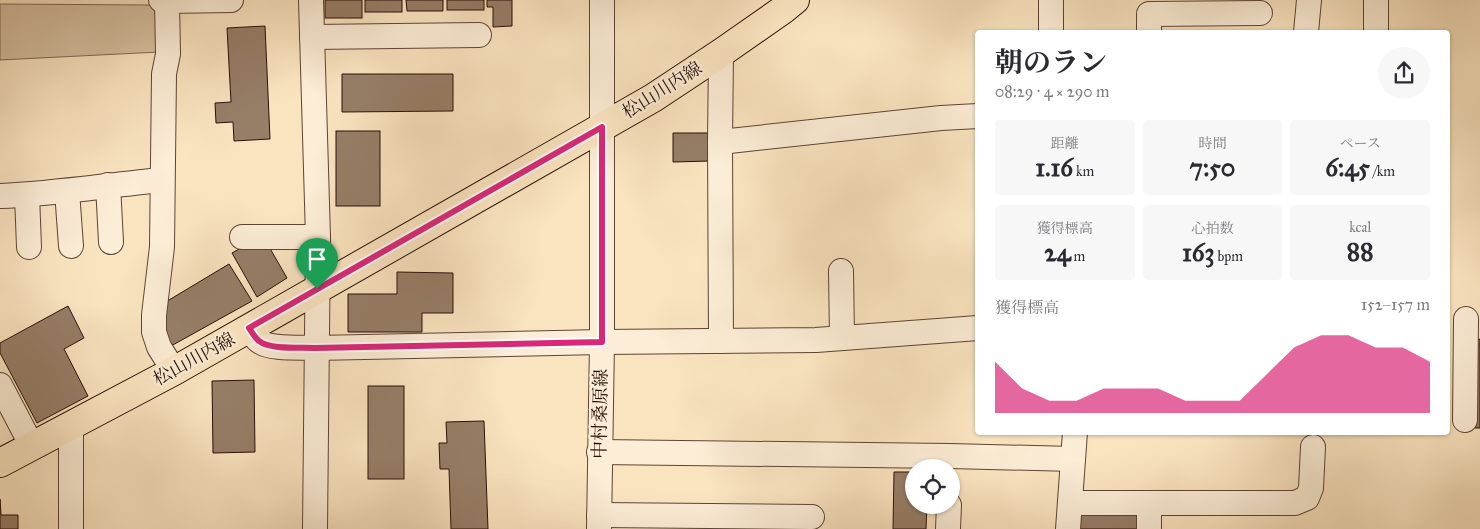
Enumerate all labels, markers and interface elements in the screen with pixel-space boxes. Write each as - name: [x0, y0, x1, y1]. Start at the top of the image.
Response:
- text: 朝のラン: [995, 45, 1107, 80]
- button: share: [1378, 47, 1430, 99]
- street label: 松山川内線: [618, 57, 706, 123]
- text: 08:29 · 4 × 290 m: [995, 82, 1110, 101]
- text: 距離: [1051, 135, 1079, 152]
- text: 時間: [1198, 135, 1226, 152]
- text: ペース: [1340, 135, 1381, 152]
- text: 1.16: [1035, 152, 1073, 183]
- text: 7:50: [1190, 152, 1235, 183]
- text: 6:45: [1325, 152, 1370, 183]
- text: km: [1073, 163, 1094, 180]
- text: /km: [1370, 163, 1395, 180]
- text: kcal: [1349, 219, 1371, 236]
- text: 獲得標高: [1037, 220, 1093, 237]
- text: 心拍数: [1191, 220, 1233, 237]
- text: 88: [1347, 236, 1373, 267]
- text: 24: [1044, 237, 1071, 268]
- text: 163: [1182, 237, 1215, 268]
- pin: [296, 238, 338, 289]
- icon: arrive: [303, 245, 331, 273]
- text: m: [1071, 248, 1085, 265]
- text: bpm: [1215, 248, 1243, 265]
- text: 152–157 m: [1361, 295, 1430, 314]
- text: 獲得標高: [995, 298, 1059, 317]
- street label: 松山川内線: [149, 328, 239, 390]
- street label: 中村桑原線: [588, 369, 612, 459]
- map controls: [905, 459, 960, 514]
- button: locate: [905, 459, 960, 514]

